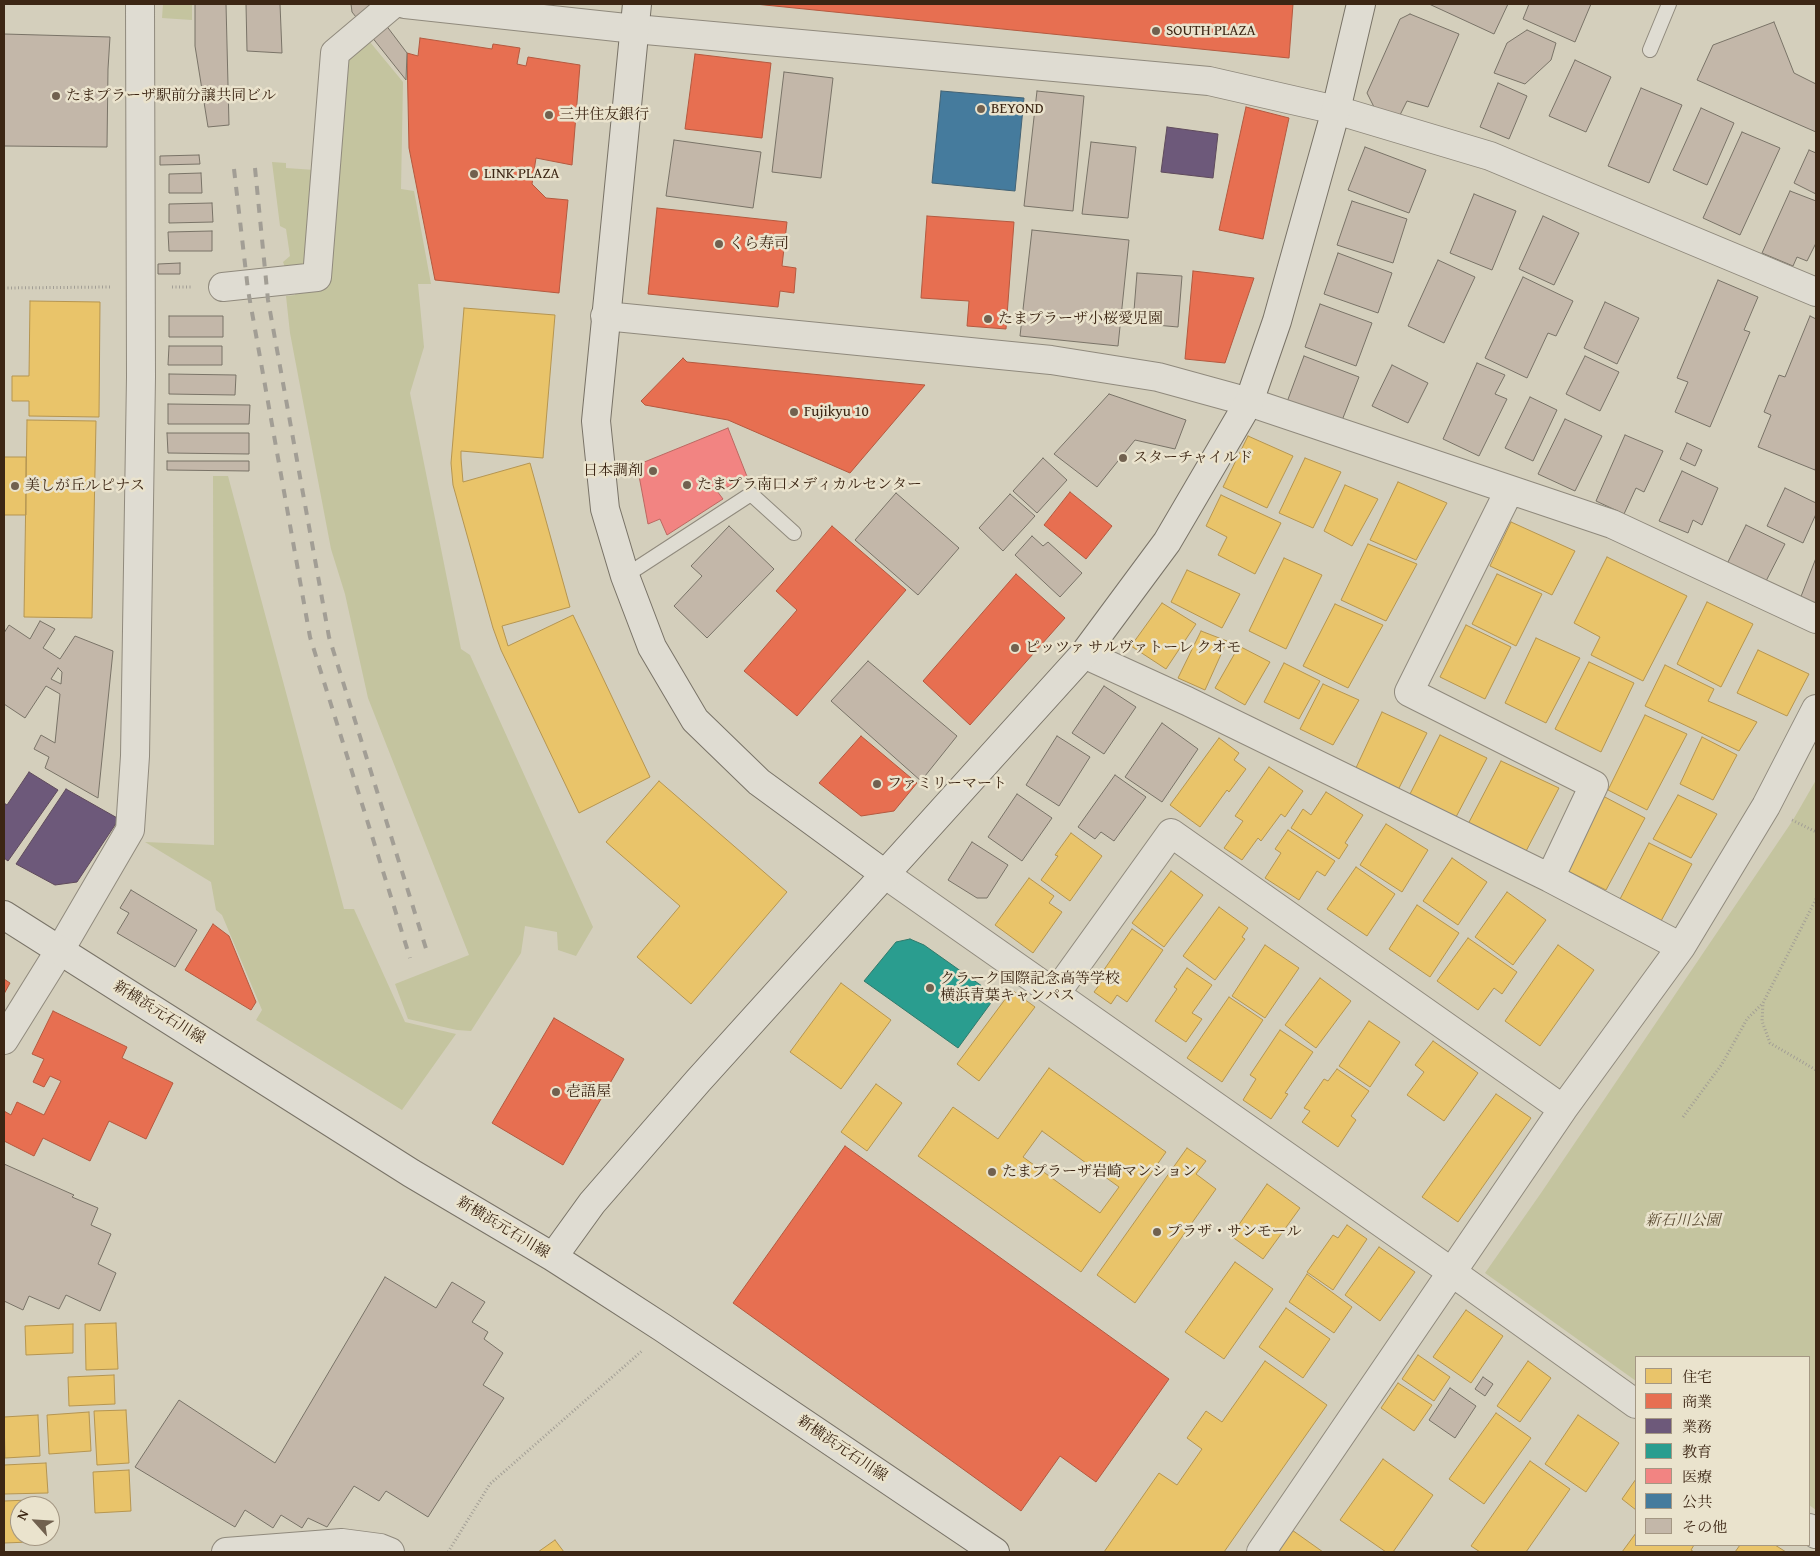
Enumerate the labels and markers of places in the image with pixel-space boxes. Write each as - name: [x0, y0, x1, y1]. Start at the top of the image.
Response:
- place label: SOUTH PLAZA: [1166, 22, 1256, 40]
- marker: SOUTH PLAZA: [1150, 25, 1162, 37]
- place label: たまプラーザ駅前分譲共同ビル: [66, 87, 276, 105]
- marker: たまプラーザ駅前分譲共同ビル: [50, 90, 62, 102]
- place label: BEYOND: [991, 100, 1044, 118]
- marker: BEYOND: [975, 103, 987, 115]
- place label: 三井住友銀行: [559, 106, 649, 124]
- marker: 三井住友銀行: [543, 109, 555, 121]
- place label: LINK PLAZA: [484, 165, 559, 183]
- marker: LINK PLAZA: [468, 168, 480, 180]
- place label: くら寿司: [729, 235, 789, 253]
- marker: くら寿司: [713, 238, 725, 250]
- place label: たまプラーザ小桜愛児園: [998, 310, 1163, 328]
- marker: たまプラーザ小桜愛児園: [982, 313, 994, 325]
- place label: Fujikyu 10: [804, 403, 869, 421]
- marker: Fujikyu 10: [788, 406, 800, 418]
- place label: スターチャイルド: [1133, 449, 1253, 467]
- marker: スターチャイルド: [1117, 452, 1129, 464]
- place label: 日本調剤: [583, 462, 643, 480]
- marker: 日本調剤: [647, 465, 659, 477]
- place label: たまプラ南口メディカルセンター: [697, 476, 922, 494]
- place label: 美しが丘ルピナス: [25, 477, 145, 495]
- marker: たまプラ南口メディカルセンター: [681, 479, 693, 491]
- marker: 美しが丘ルピナス: [9, 480, 21, 492]
- place label: ピッツァ サルヴァトーレ クオモ: [1025, 639, 1242, 657]
- marker: ピッツァ サルヴァトーレ クオモ: [1009, 642, 1021, 654]
- place label: ファミリーマート: [887, 775, 1007, 793]
- marker: ファミリーマート: [871, 778, 883, 790]
- place label: クラーク国際記念高等学校 横浜青葉キャンパス: [940, 970, 1120, 1005]
- marker: クラーク国際記念高等学校 横浜青葉キャンパス: [924, 982, 936, 994]
- place label: 壱語屋: [566, 1083, 611, 1101]
- marker: 壱語屋: [550, 1086, 562, 1098]
- place label: たまプラーザ岩崎マンション: [1002, 1163, 1197, 1181]
- marker: たまプラーザ岩崎マンション: [986, 1166, 998, 1178]
- place label: プラザ・サンモール: [1167, 1223, 1301, 1241]
- marker: プラザ・サンモール: [1151, 1226, 1163, 1238]

